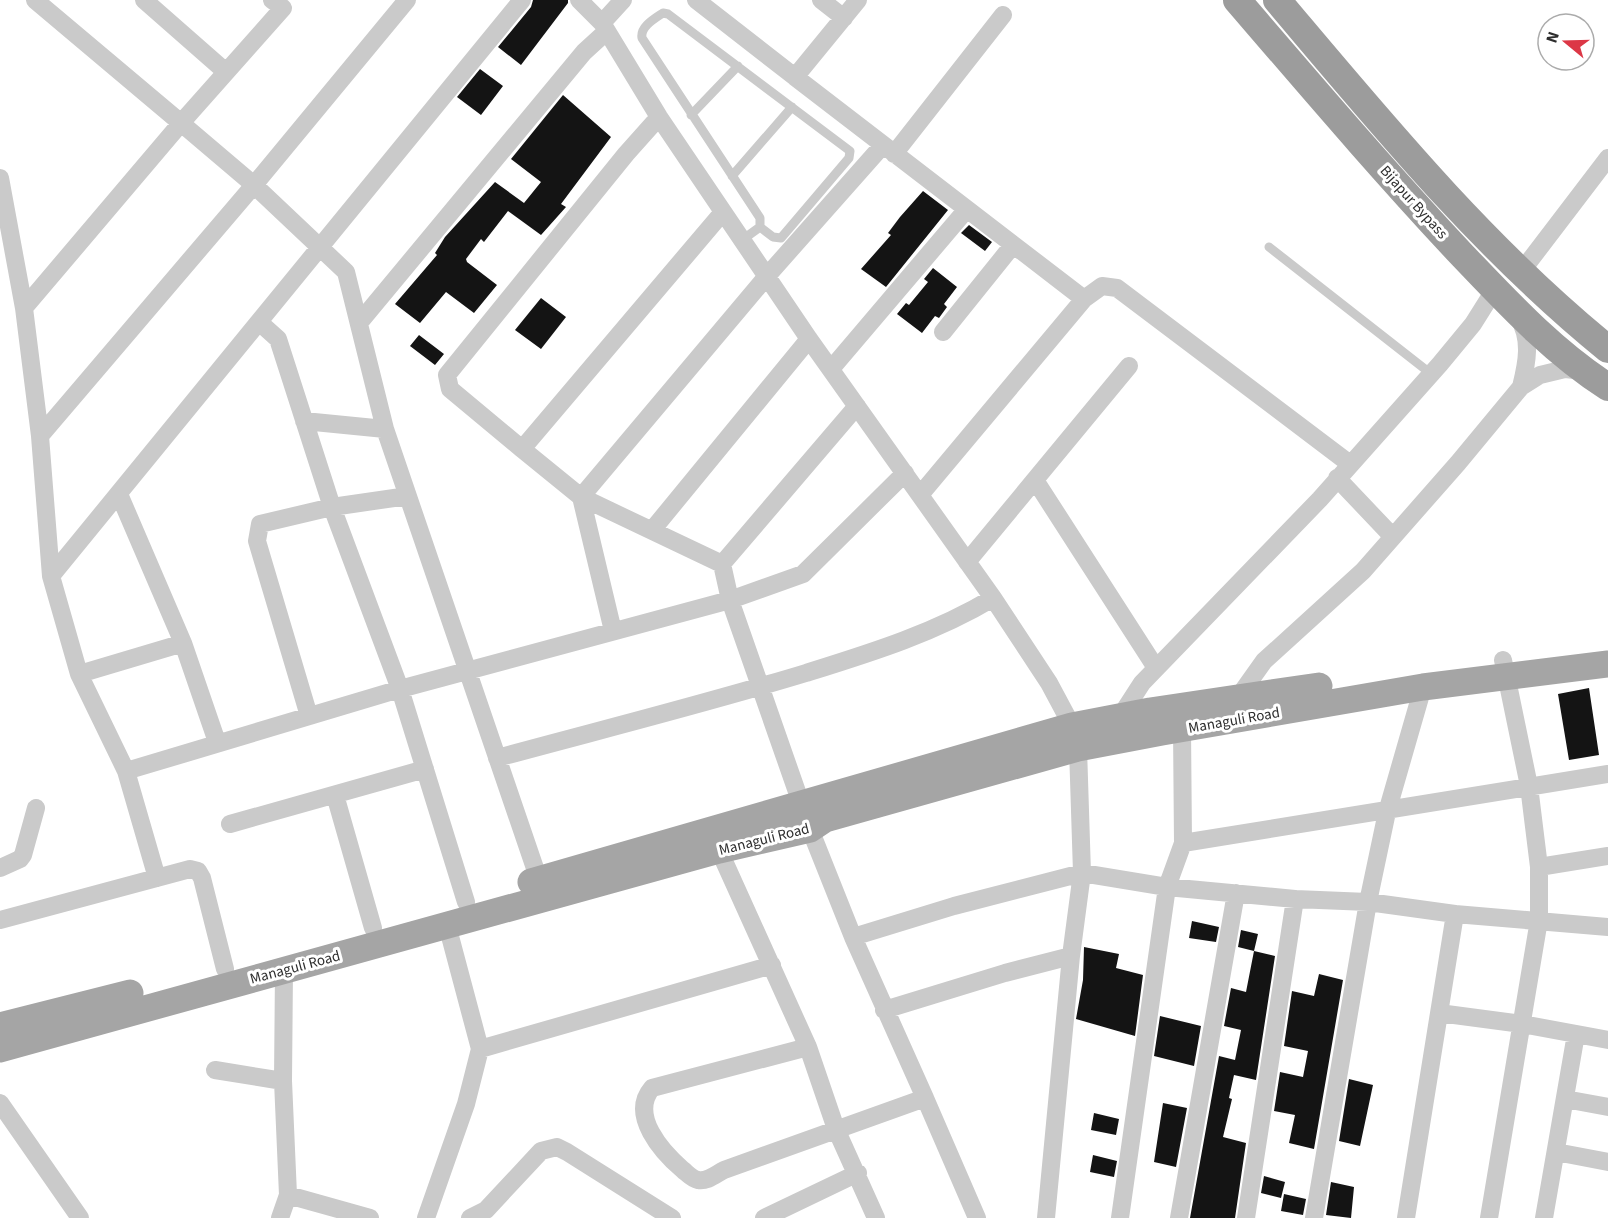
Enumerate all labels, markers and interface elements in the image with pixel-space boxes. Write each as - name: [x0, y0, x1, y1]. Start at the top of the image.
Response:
- north arrow: [1536, 12, 1596, 72]
- text: N: [1541, 29, 1565, 46]
- street label: Bijapur Bypass: [1375, 161, 1452, 244]
- street label: Managuli Road: [1187, 702, 1282, 739]
- street label: Managuli Road: [717, 818, 812, 861]
- street label: Managuli Road: [248, 945, 343, 990]

